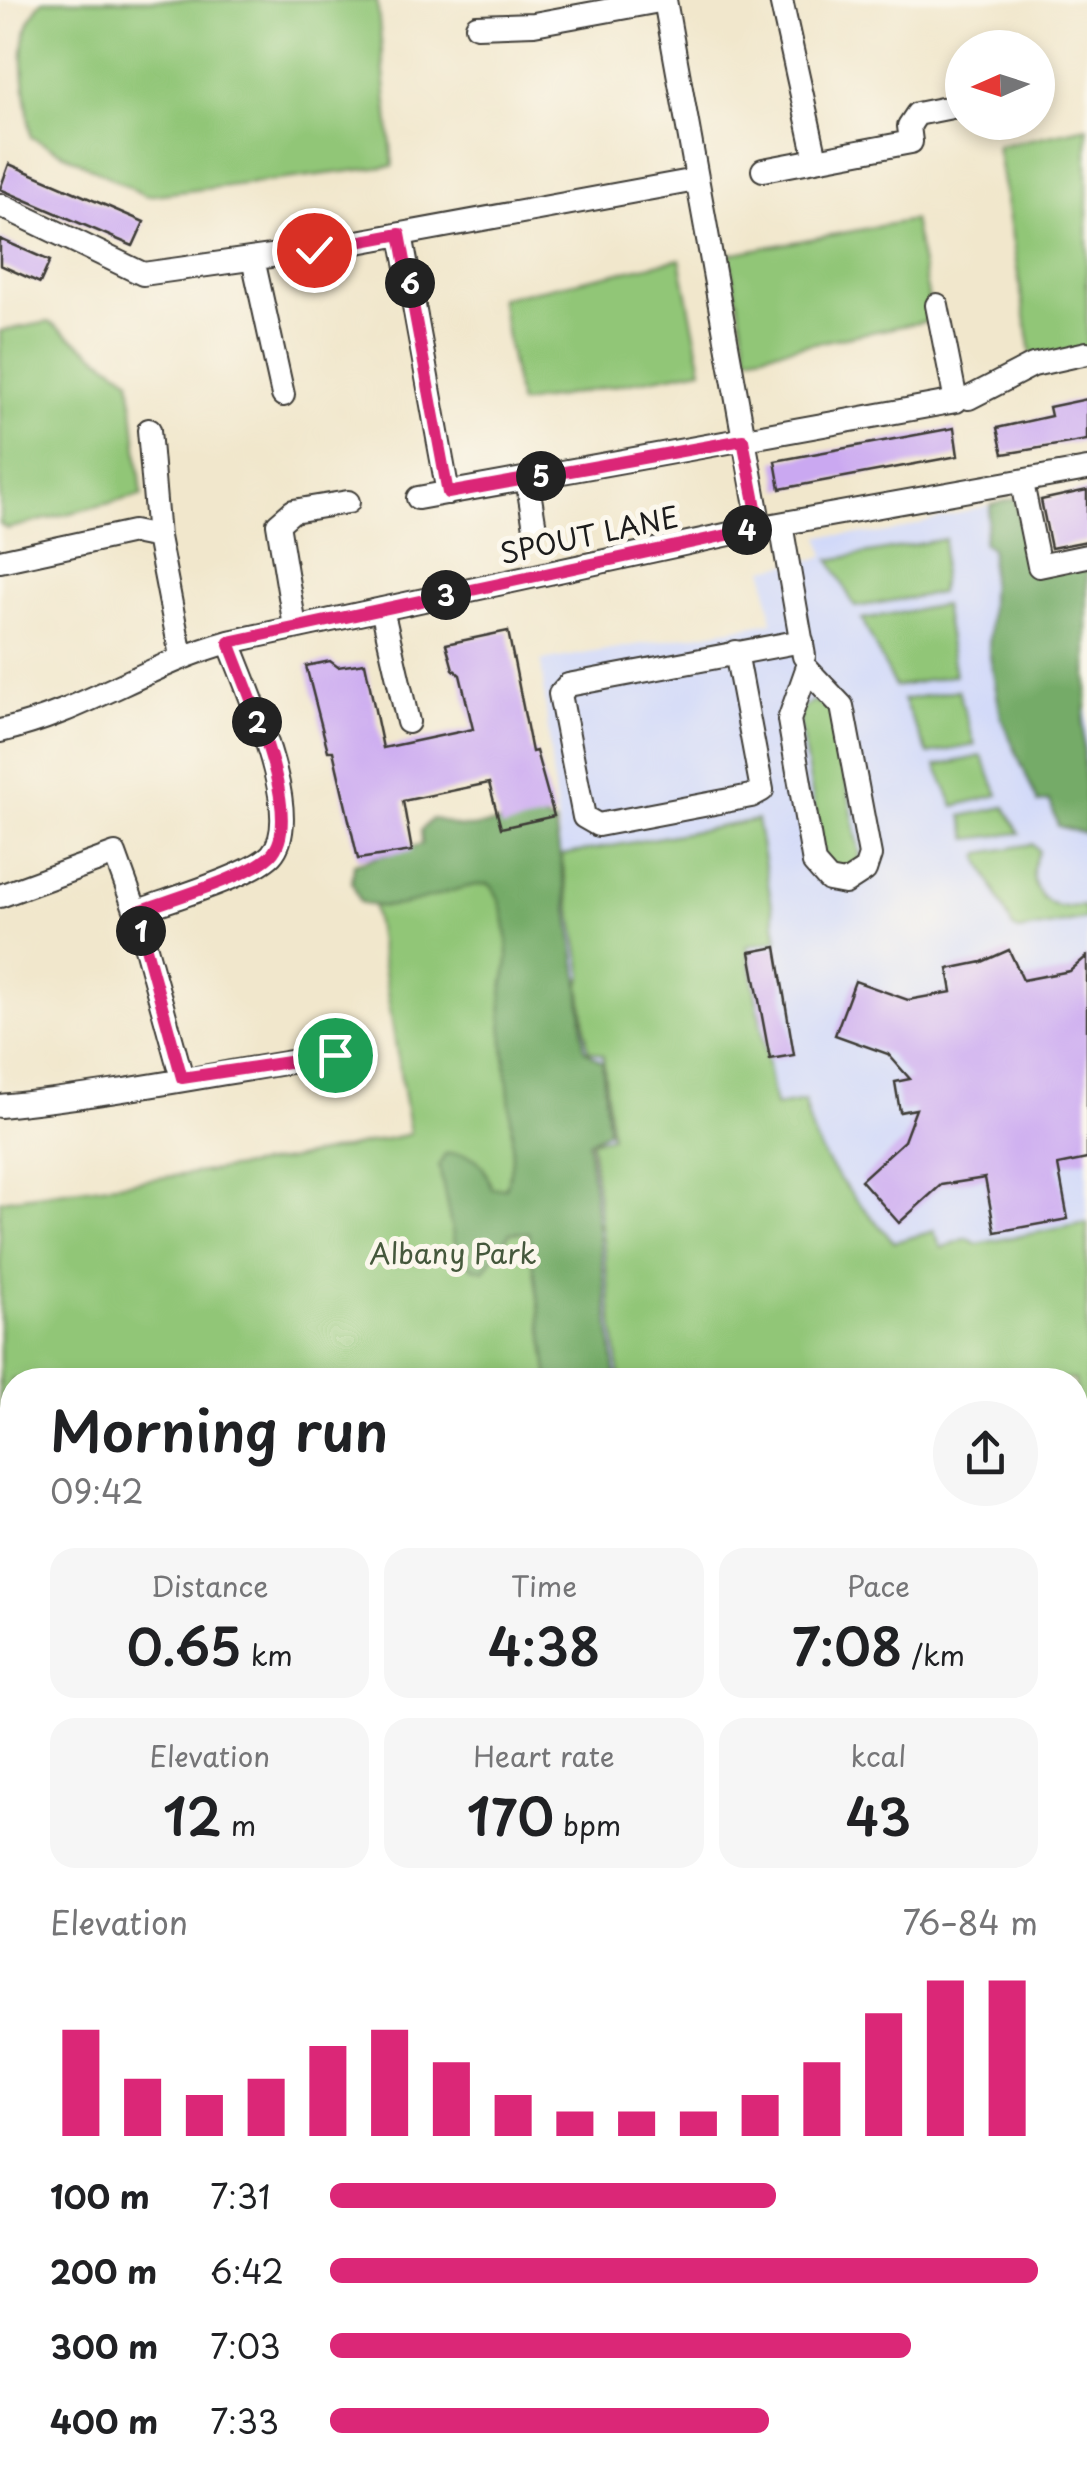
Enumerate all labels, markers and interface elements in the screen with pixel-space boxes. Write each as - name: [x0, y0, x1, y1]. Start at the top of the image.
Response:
- north arrow: [945, 30, 1055, 140]
- map controls: [945, 30, 1055, 140]
- pin: [272, 208, 357, 293]
- icon: check: [287, 223, 342, 278]
- pin: 6: [385, 258, 435, 308]
- text: 6: [400, 261, 420, 304]
- pin: 5: [516, 451, 566, 501]
- text: 5: [532, 454, 550, 497]
- street label: SPOUT LANE: [496, 494, 682, 574]
- pin: 4: [722, 505, 772, 555]
- text: 4: [737, 508, 757, 551]
- pin: 3: [421, 570, 471, 620]
- text: 3: [437, 573, 455, 616]
- pin: 2: [232, 697, 282, 747]
- text: 2: [247, 700, 267, 743]
- pin: 1: [116, 906, 166, 956]
- text: 1: [134, 909, 148, 952]
- pin: [293, 1013, 378, 1098]
- icon: arrive: [308, 1028, 363, 1083]
- park label: Albany Park: [369, 1231, 537, 1274]
- text: Morning run: [50, 1388, 388, 1471]
- button: share: [933, 1401, 1038, 1506]
- text: 09:42: [50, 1467, 144, 1515]
- text: Distance: [151, 1564, 268, 1607]
- text: Time: [511, 1564, 577, 1607]
- text: Pace: [847, 1564, 910, 1607]
- text: 0.65: [126, 1607, 242, 1683]
- text: 4:38: [488, 1607, 600, 1683]
- text: 7:08: [792, 1607, 902, 1683]
- text: km: [242, 1633, 293, 1676]
- text: /km: [902, 1633, 965, 1676]
- text: Elevation: [149, 1734, 270, 1777]
- text: Heart rate: [473, 1734, 615, 1777]
- text: kcal: [850, 1734, 906, 1777]
- text: 12: [163, 1777, 222, 1853]
- text: 170: [467, 1777, 554, 1853]
- text: 43: [846, 1777, 911, 1853]
- text: m: [222, 1803, 256, 1846]
- text: bpm: [554, 1803, 621, 1846]
- text: Elevation: [50, 1898, 188, 1946]
- text: 76–84 m: [902, 1898, 1038, 1946]
- text: 100 m: [50, 2172, 150, 2220]
- text: 7:31: [210, 2172, 270, 2220]
- text: 200 m: [50, 2247, 157, 2295]
- text: 6:42: [210, 2247, 284, 2295]
- text: 300 m: [50, 2322, 158, 2370]
- text: 7:03: [210, 2322, 281, 2370]
- text: 400 m: [50, 2397, 158, 2445]
- text: 7:33: [210, 2397, 279, 2445]

